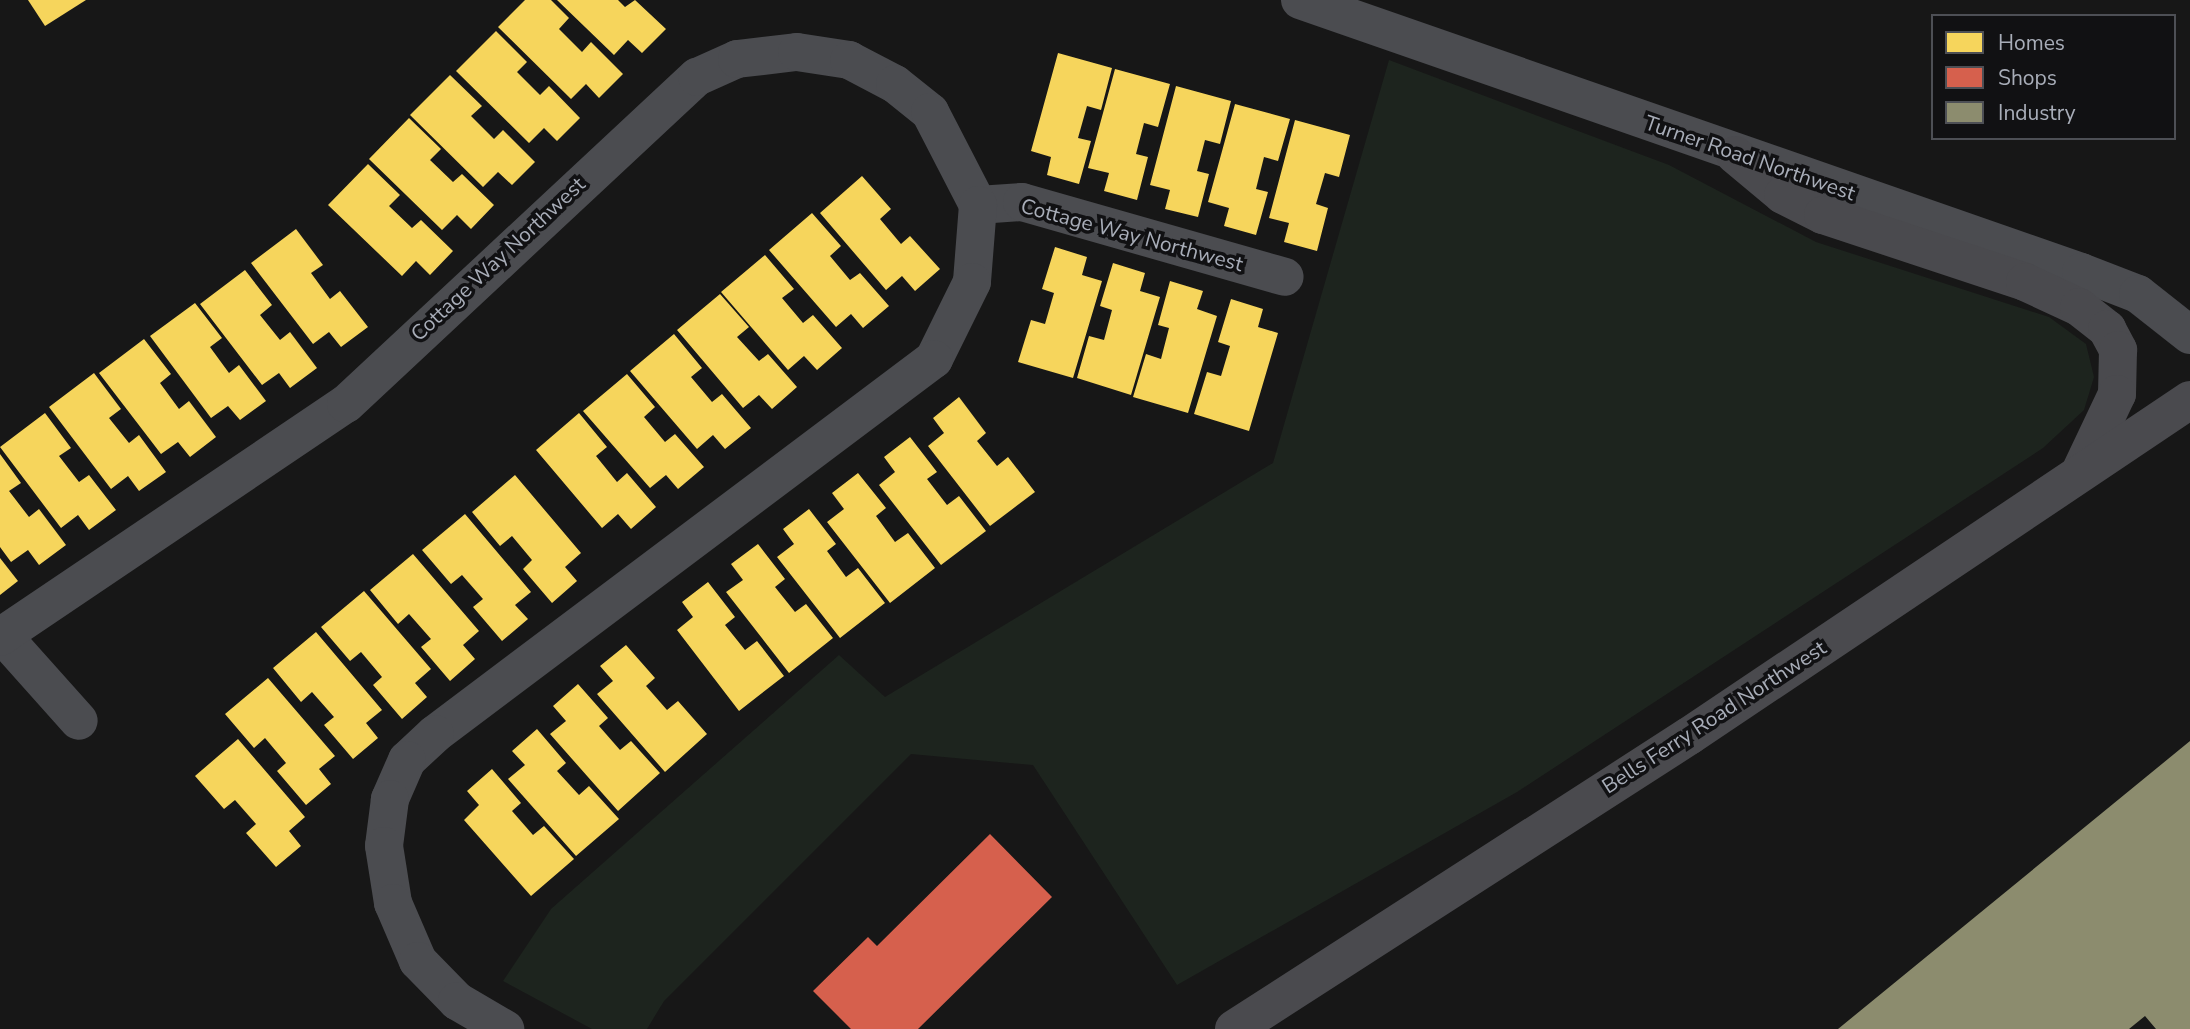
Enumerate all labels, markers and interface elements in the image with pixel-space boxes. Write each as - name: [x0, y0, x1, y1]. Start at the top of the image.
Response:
- legend: [1931, 14, 2176, 140]
- text: Homes: [1998, 29, 2065, 57]
- text: Shops: [1998, 64, 2057, 92]
- text: Industry: [1998, 99, 2076, 127]
- street label: Turner Road Northwest: [1641, 110, 1859, 206]
- street label: Cottage Way Northwest: [406, 172, 590, 346]
- street label: Cottage Way Northwest: [1018, 193, 1246, 277]
- street label: Bells Ferry Road Northwest: [1597, 635, 1831, 799]

